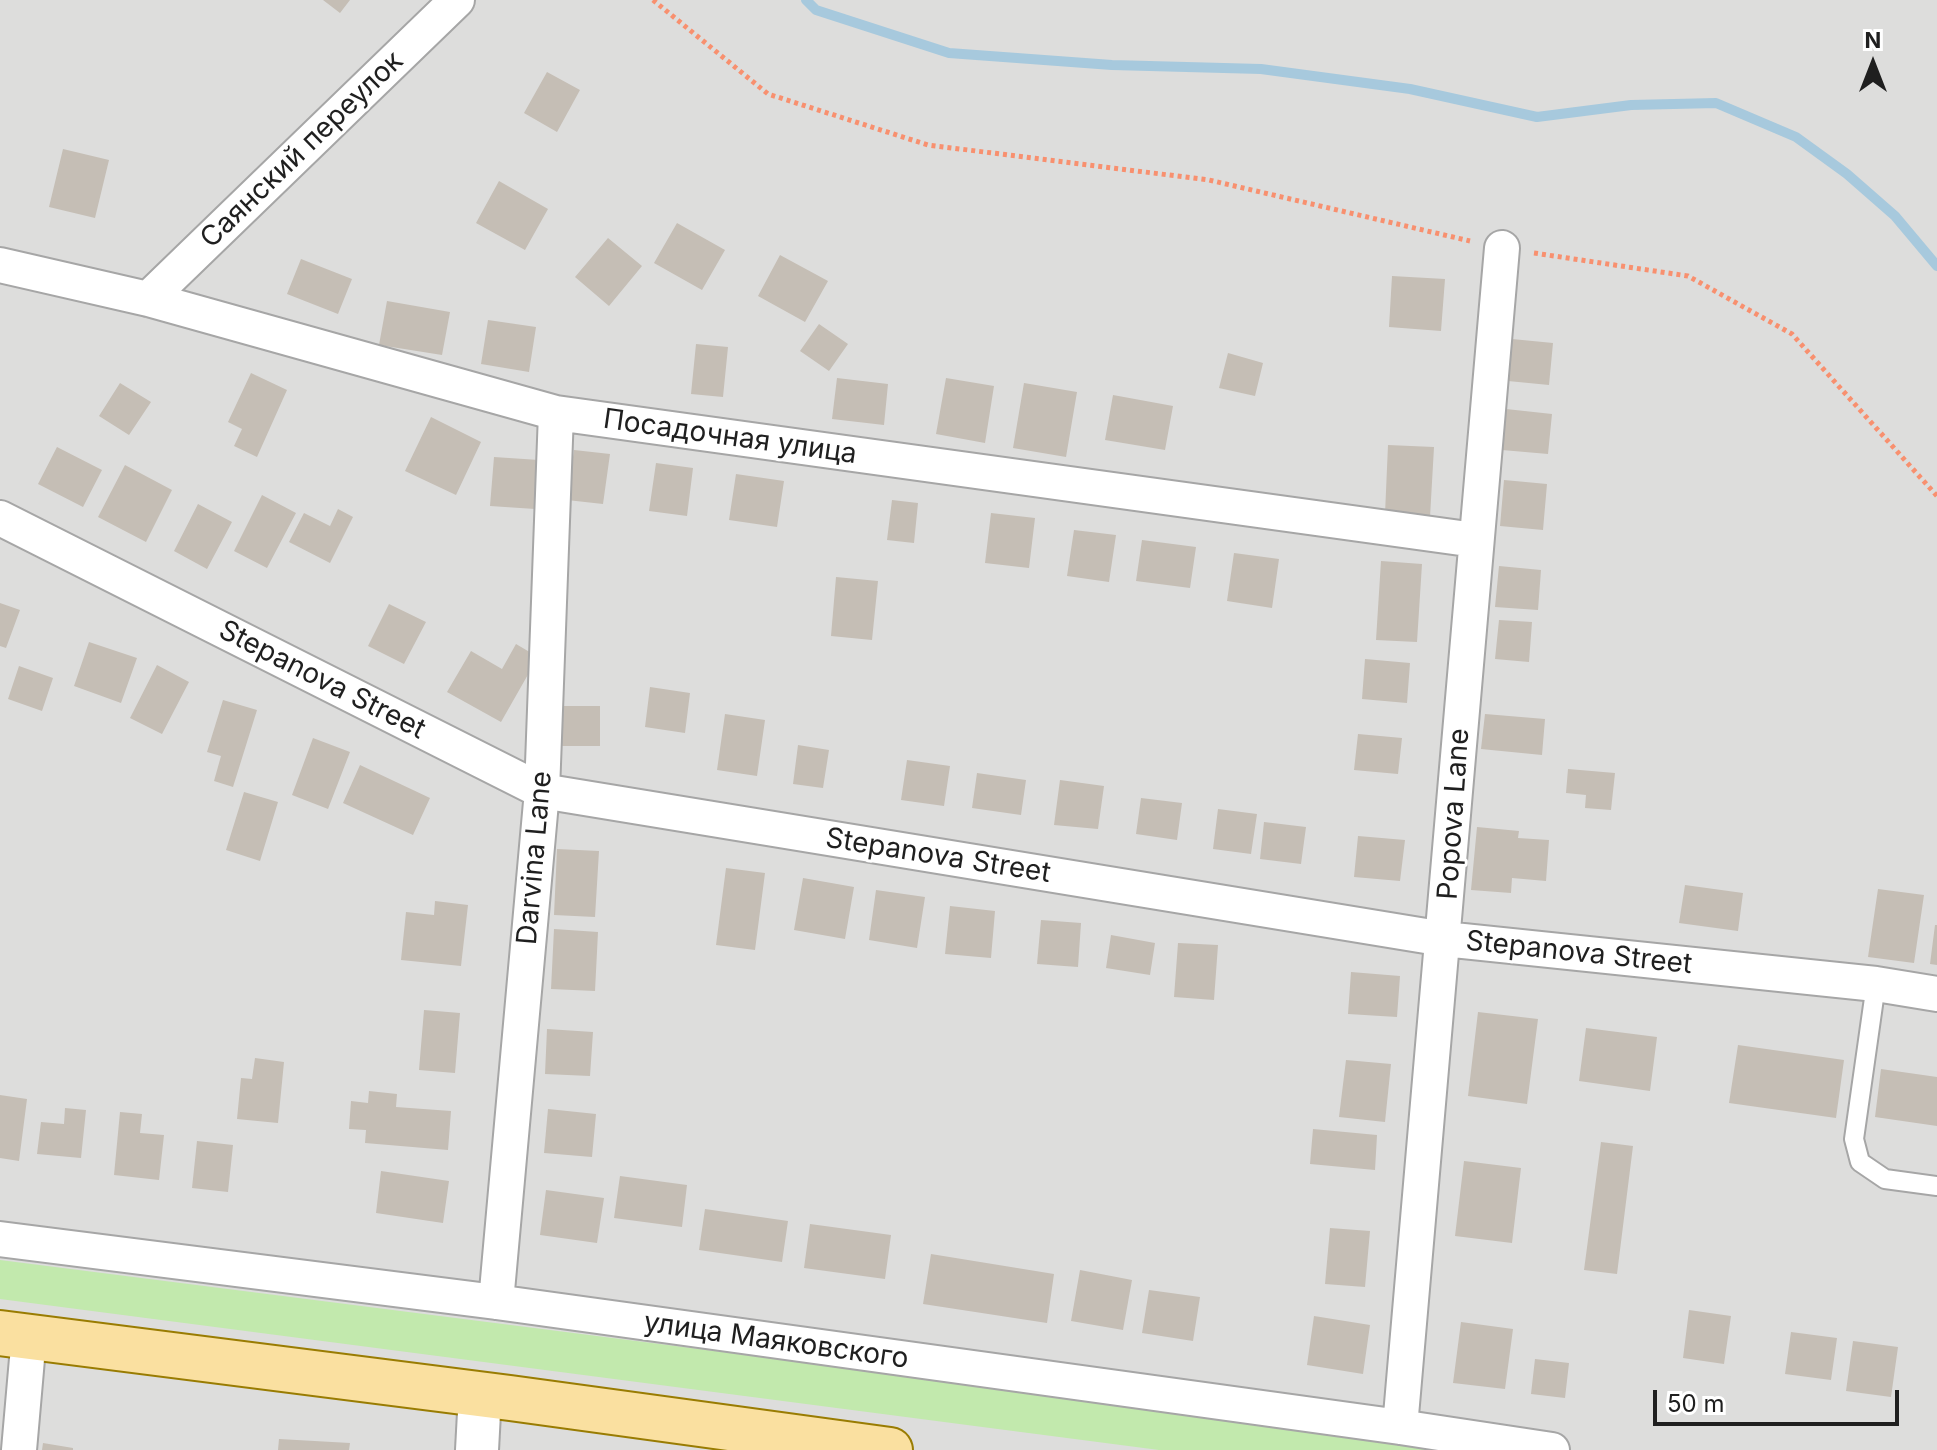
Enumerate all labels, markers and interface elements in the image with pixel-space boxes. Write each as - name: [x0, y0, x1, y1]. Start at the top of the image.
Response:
- north arrow: [1833, 24, 1913, 104]
- text: N: [1865, 27, 1881, 53]
- street label: Саянский переулок: [194, 45, 410, 255]
- street label: Посадочная улица: [601, 403, 859, 471]
- street label: Stepanova Street: [213, 613, 431, 747]
- street label: Popova Lane: [1431, 727, 1477, 901]
- street label: Darvina Lane: [511, 770, 559, 946]
- street label: Stepanova Street: [823, 822, 1053, 890]
- street label: Stepanova Street: [1464, 924, 1694, 982]
- street label: улица Маяковского: [641, 1306, 911, 1376]
- scale bar: [1657, 1374, 1903, 1424]
- text: 50 m: [1667, 1389, 1725, 1418]

